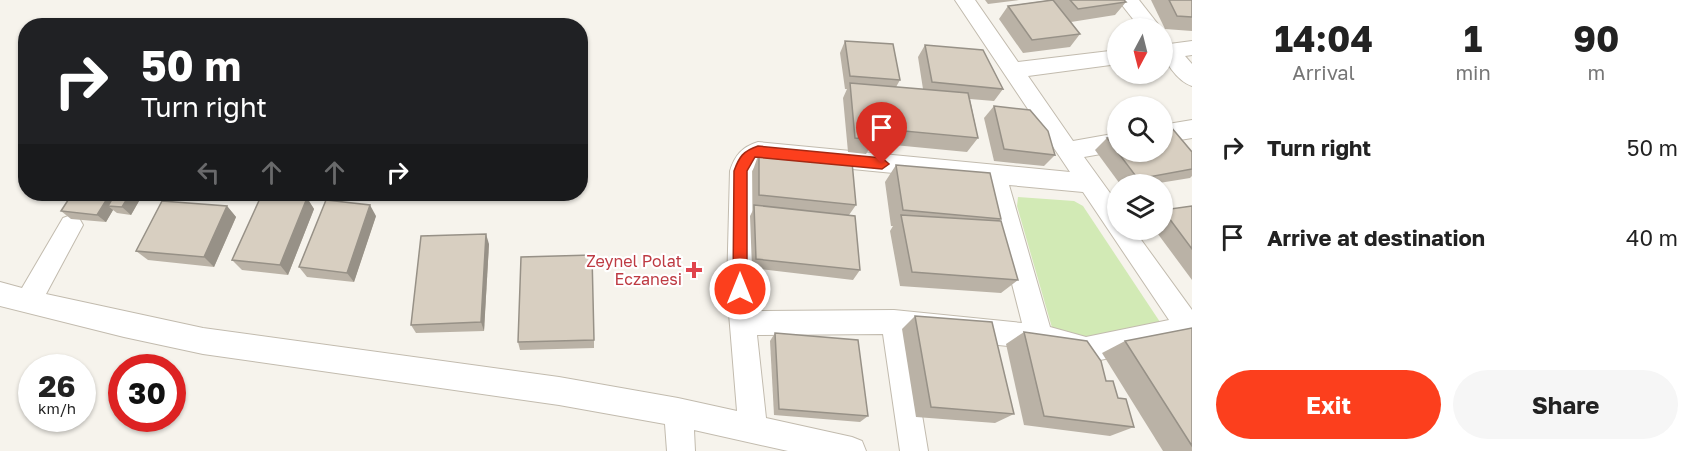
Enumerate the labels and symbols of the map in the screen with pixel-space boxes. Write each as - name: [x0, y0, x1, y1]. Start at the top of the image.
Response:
- north arrow: [1107, 18, 1173, 84]
- pin: [856, 102, 907, 164]
- place label: Zeynel Polat Eczanesi: [586, 251, 682, 289]
- position arrow: [708, 257, 772, 321]
- marker: Zeynel Polat Eczanesi: [687, 263, 701, 277]
- speed limit sign: 30: [108, 354, 186, 432]

